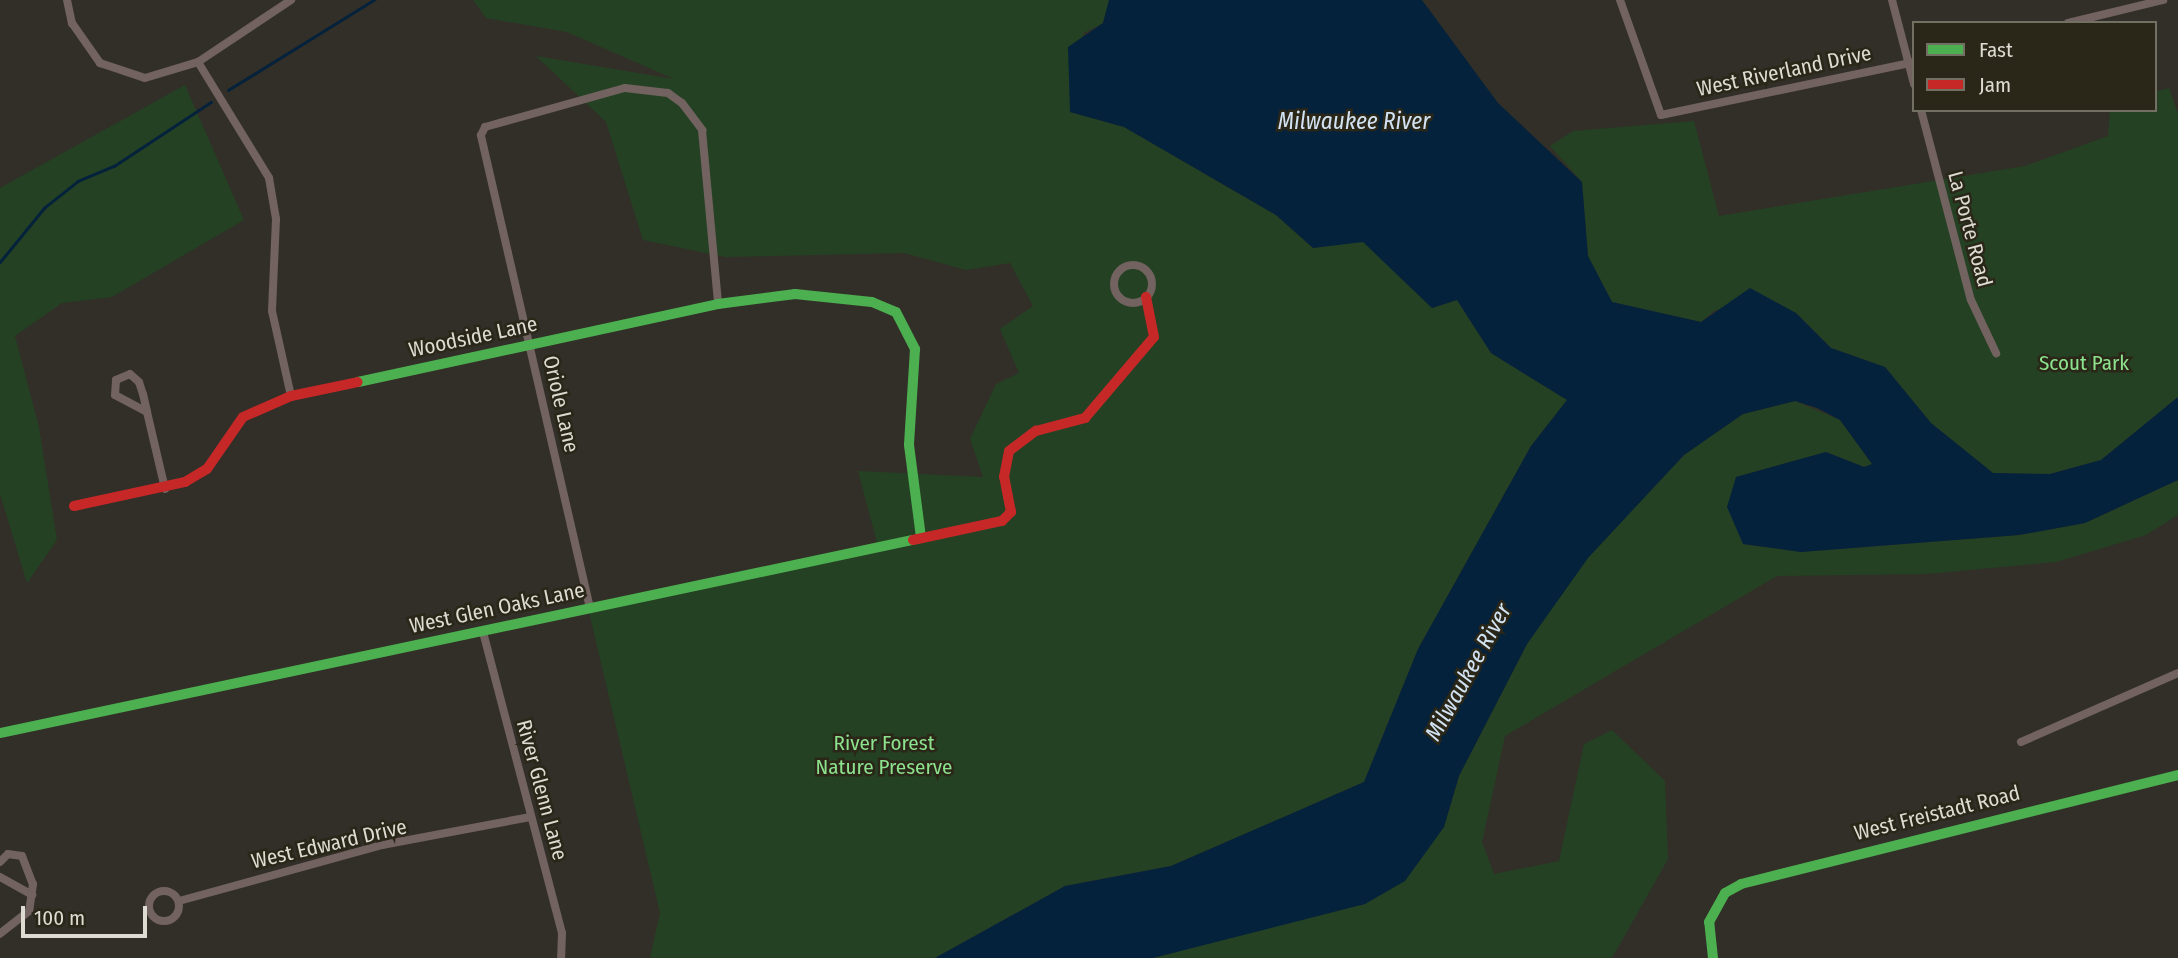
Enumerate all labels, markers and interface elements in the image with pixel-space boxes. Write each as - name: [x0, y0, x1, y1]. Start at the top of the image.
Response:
- legend: [1912, 21, 2157, 112]
- text: Fast: [1979, 37, 2013, 63]
- street label: West Riverland Drive: [1694, 40, 1874, 102]
- text: Jam: [1979, 72, 2011, 98]
- water label: Milwaukee River: [1278, 107, 1430, 135]
- street label: La Porte Road: [1942, 169, 1998, 289]
- street label: Woodside Lane: [407, 311, 539, 363]
- park label: Scout Park: [2039, 350, 2129, 376]
- street label: Oriole Lane: [538, 353, 584, 455]
- street label: West Glen Oaks Lane: [407, 577, 587, 639]
- water label: Milwaukee River: [1419, 599, 1517, 745]
- street label: River Glenn Lane: [511, 717, 573, 863]
- park label: River Forest Nature Preserve: [816, 730, 952, 780]
- street label: West Freistadt Road: [1851, 780, 2023, 846]
- street label: West Edward Drive: [249, 814, 409, 874]
- scale bar: [24, 892, 150, 936]
- text: 100 m: [34, 905, 85, 931]

